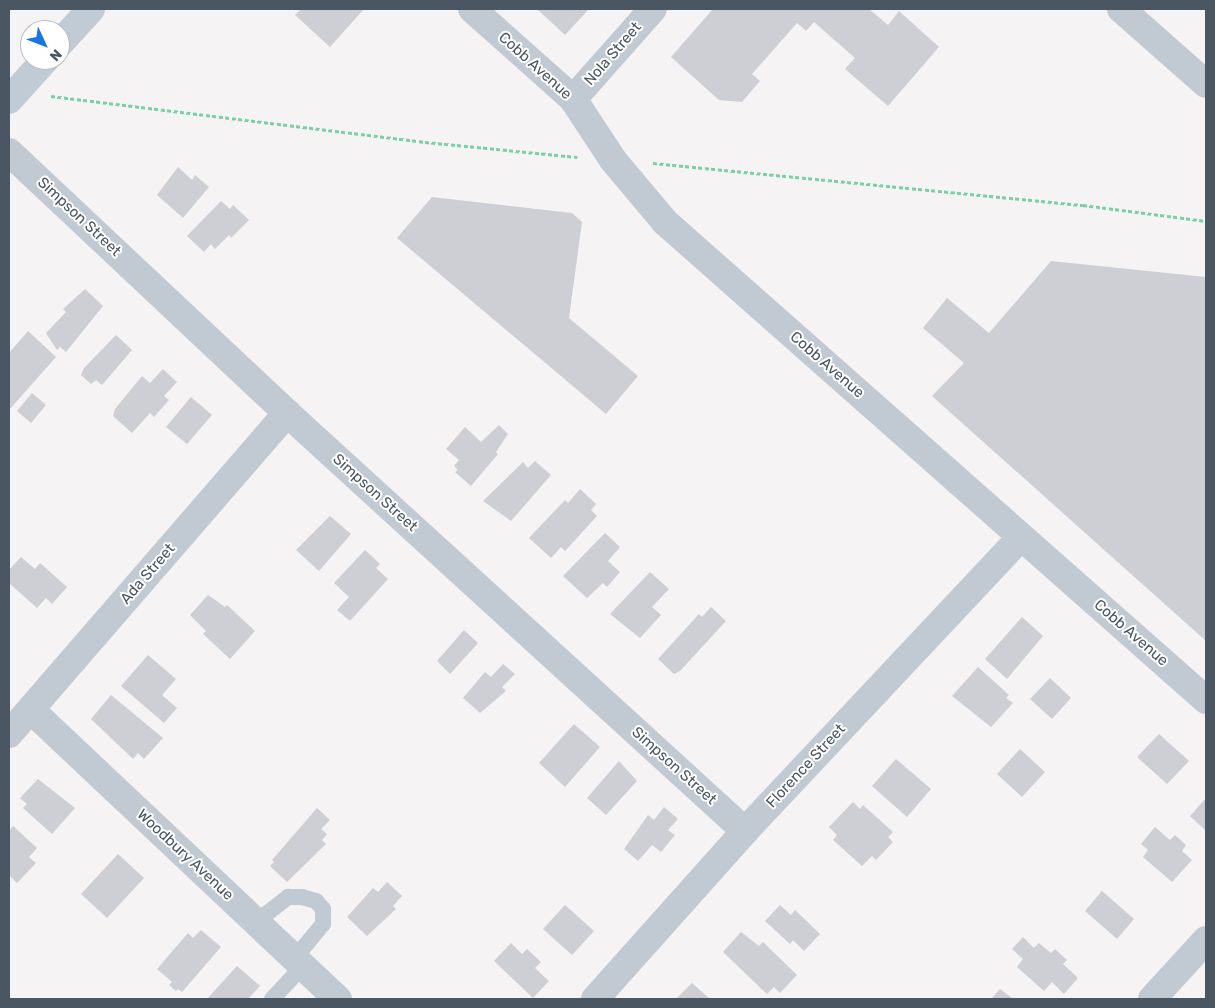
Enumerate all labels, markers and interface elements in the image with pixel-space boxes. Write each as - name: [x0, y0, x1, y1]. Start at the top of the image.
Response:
- street label: Nola Street: [581, 19, 645, 89]
- north arrow: [20, 20, 70, 70]
- street label: Cobb Avenue: [495, 28, 575, 104]
- text: N: [46, 45, 65, 64]
- street label: Simpson Street: [34, 174, 124, 260]
- street label: Cobb Avenue: [786, 328, 868, 402]
- street label: Simpson Street: [329, 450, 421, 536]
- street label: Ada Street: [117, 540, 179, 608]
- street label: Cobb Avenue: [1090, 596, 1172, 670]
- street label: Florence Street: [763, 720, 849, 812]
- street label: Simpson Street: [628, 723, 720, 809]
- street label: Woodbury Avenue: [133, 805, 237, 905]

